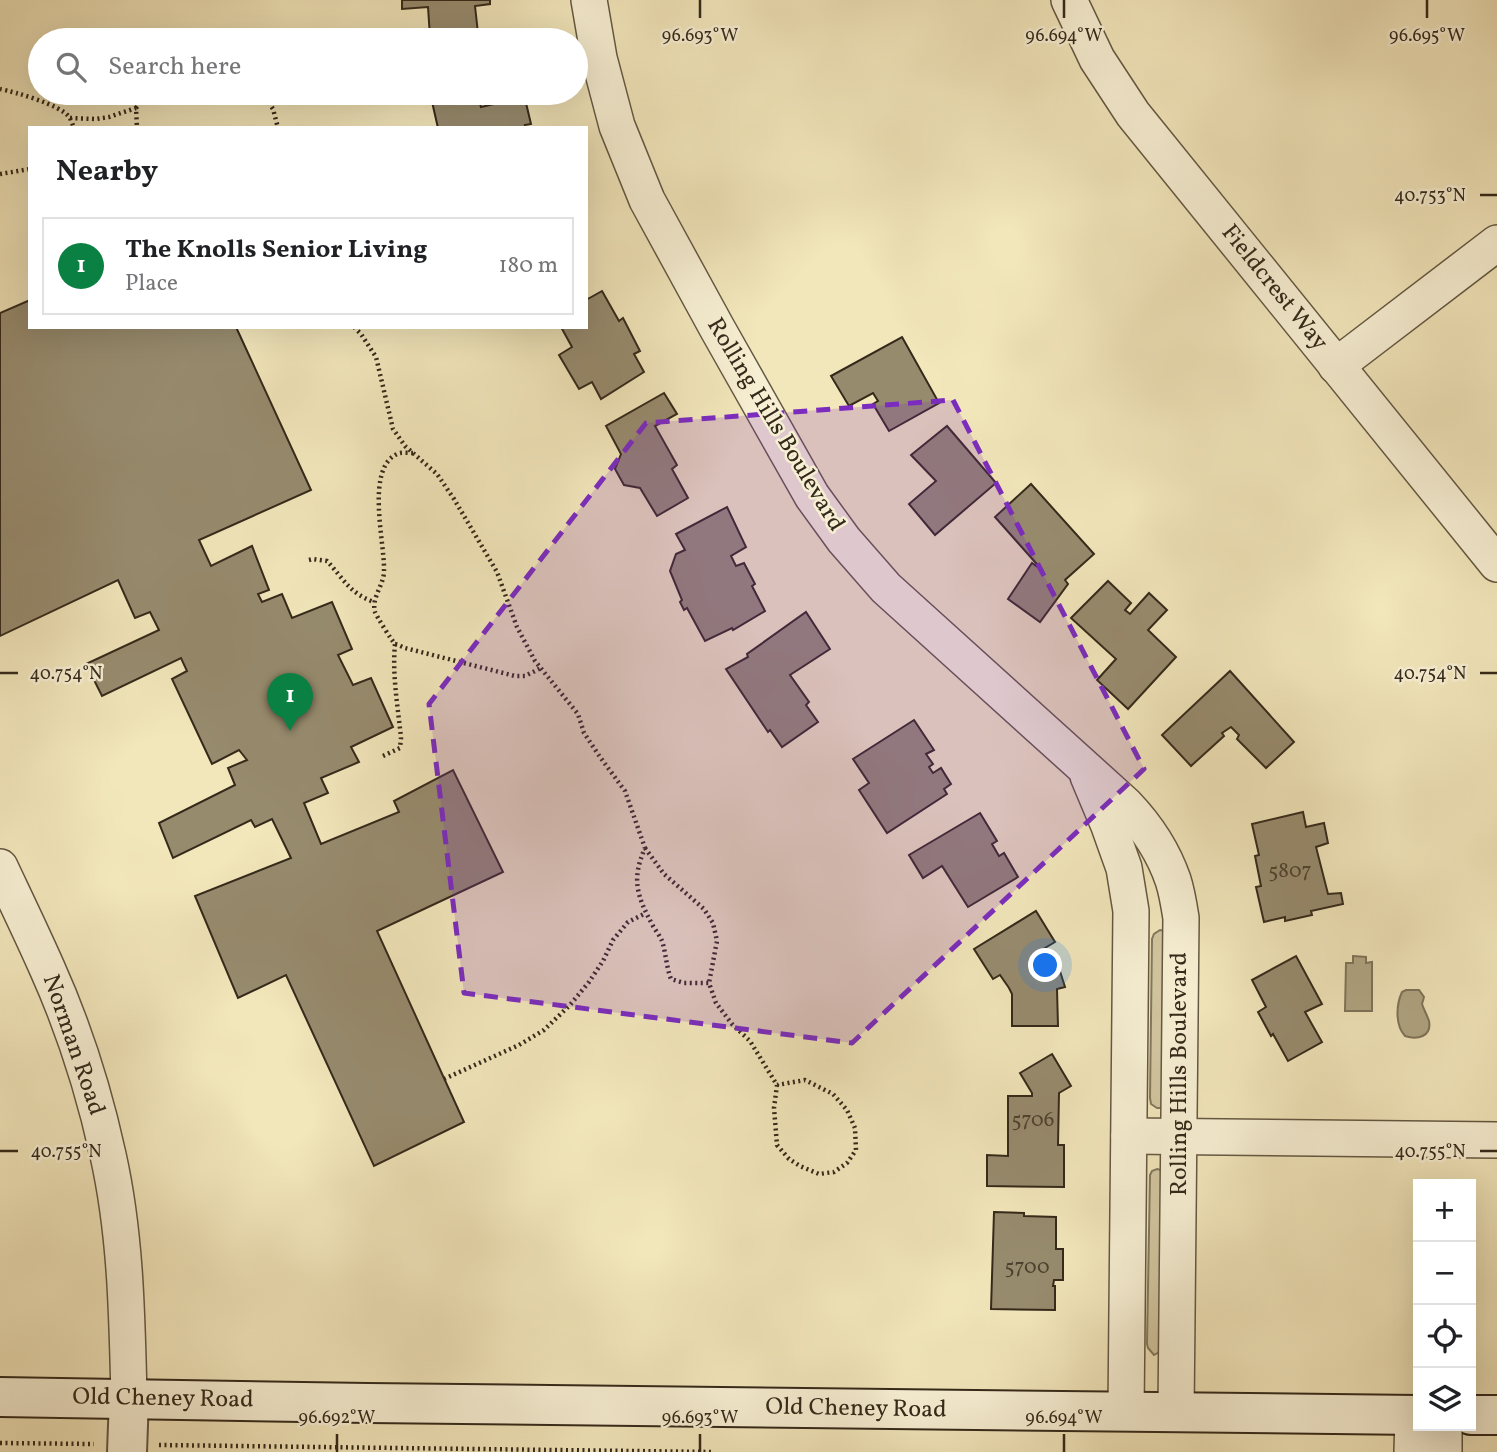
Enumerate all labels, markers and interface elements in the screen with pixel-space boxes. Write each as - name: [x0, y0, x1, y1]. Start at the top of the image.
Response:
- text: 96.693°W: [662, 24, 738, 49]
- text: 96.694°W: [1025, 24, 1103, 49]
- text: 96.695°W: [1389, 24, 1465, 49]
- search box: [28, 28, 588, 105]
- icon: search: [52, 48, 90, 86]
- text: Search here: [108, 49, 241, 85]
- text: Nearby: [56, 151, 158, 193]
- text: 40.753°N: [1394, 184, 1466, 209]
- street label: Fieldcrest Way: [1212, 218, 1336, 358]
- text: The Knolls Senior Living: [125, 232, 428, 268]
- text: 1: [76, 250, 86, 282]
- text: 180 m: [499, 250, 558, 282]
- text: Place: [125, 268, 178, 300]
- street label: Rolling Hills Boulevard: [698, 312, 852, 538]
- text: 40.754°N: [30, 662, 102, 687]
- text: 40.754°N: [1394, 662, 1466, 687]
- pin: 1: [267, 673, 313, 731]
- house number: 5807: [1268, 857, 1312, 886]
- your location: [1028, 948, 1062, 982]
- street label: Rolling Hills Boulevard: [1163, 952, 1197, 1196]
- street label: Norman Road: [33, 970, 113, 1120]
- house number: 5706: [1012, 1106, 1054, 1135]
- text: 40.755°N: [30, 1140, 102, 1165]
- text: 40.755°N: [1394, 1140, 1466, 1165]
- map controls: [1413, 1179, 1476, 1431]
- button: +: [1413, 1179, 1476, 1242]
- button: −: [1413, 1242, 1476, 1305]
- house number: 5700: [1004, 1253, 1050, 1282]
- button: locate: [1413, 1305, 1476, 1368]
- button: layers: [1413, 1368, 1476, 1431]
- street label: Old Cheney Road: [72, 1380, 254, 1418]
- street label: Old Cheney Road: [765, 1390, 947, 1428]
- text: 96.692°W: [299, 1406, 375, 1431]
- text: 96.693°W: [662, 1406, 738, 1431]
- text: 96.694°W: [1025, 1406, 1103, 1431]

